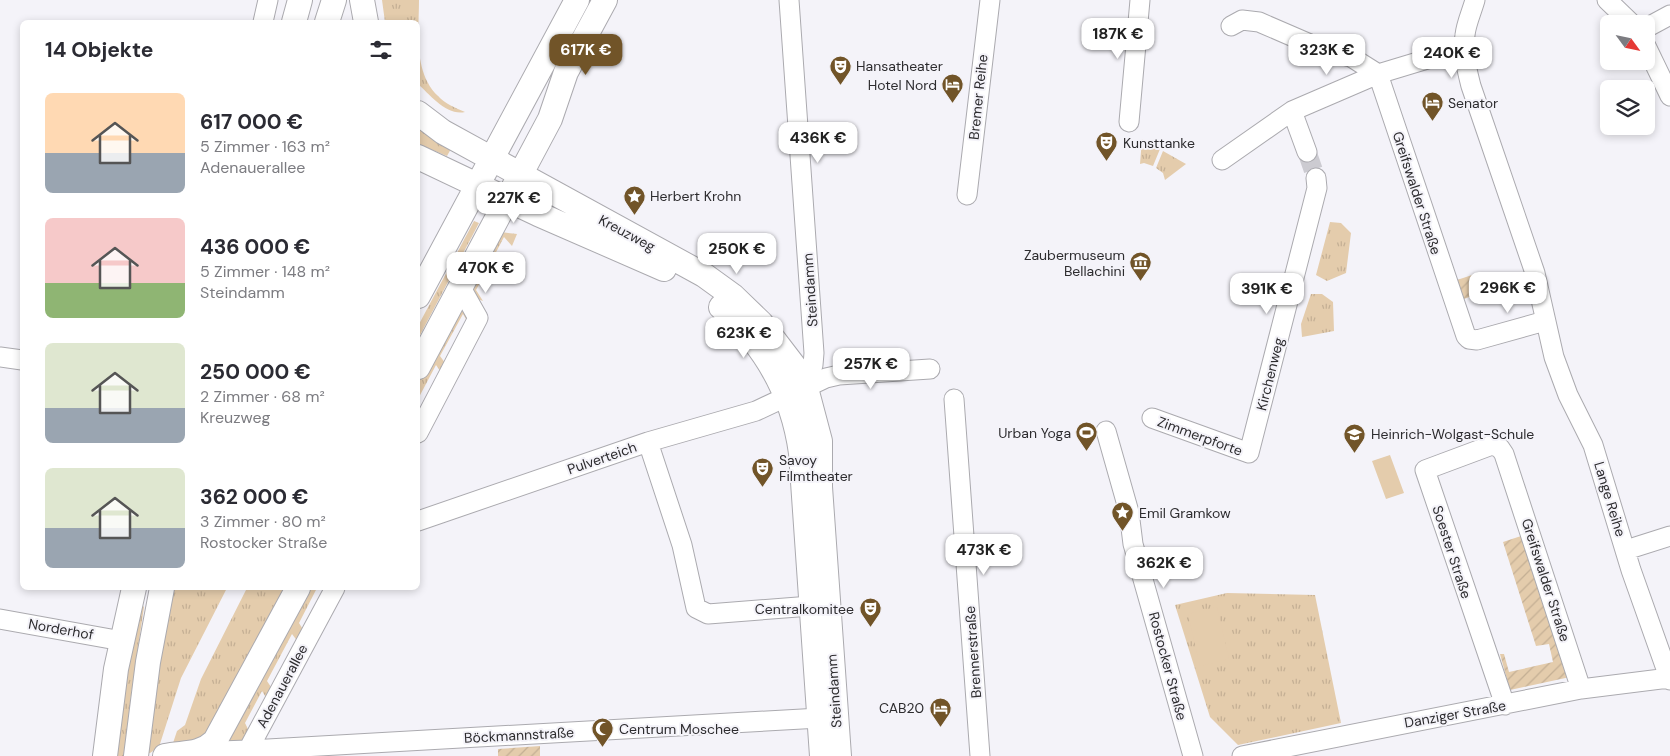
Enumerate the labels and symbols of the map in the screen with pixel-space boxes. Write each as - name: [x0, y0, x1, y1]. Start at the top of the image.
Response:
- north arrow: [1600, 15, 1655, 70]
- pin: 187K €: [1077, 18, 1159, 60]
- pin: 617K €: [545, 34, 627, 76]
- pin: 323K €: [1286, 34, 1368, 76]
- pin: 240K €: [1411, 36, 1493, 79]
- street label: Bremer Reihe: [965, 53, 991, 141]
- theatre icon: Hansatheater: [828, 54, 852, 85]
- place label: Hansatheater: [856, 57, 943, 75]
- hotel icon: Hotel Nord: [941, 73, 965, 104]
- place label: Hotel Nord: [868, 76, 937, 94]
- hotel icon: Senator: [1420, 91, 1444, 122]
- place label: Senator: [1448, 94, 1498, 112]
- pin: 436K €: [777, 121, 859, 164]
- street label: Greifswalder Straße: [1389, 129, 1445, 257]
- theatre icon: Kunsttanke: [1095, 131, 1119, 162]
- place label: Kunsttanke: [1123, 134, 1195, 152]
- pin: 227K €: [473, 182, 555, 224]
- place icon: Herbert Krohn: [622, 184, 646, 215]
- place label: Herbert Krohn: [650, 187, 741, 205]
- street label: Kreuzweg: [596, 211, 659, 255]
- pin: 250K €: [696, 232, 778, 275]
- place label: Zaubermuseum Bellachini: [1024, 246, 1125, 280]
- museum icon: Zaubermuseum Bellachini: [1129, 251, 1153, 282]
- pin: 470K €: [445, 252, 527, 294]
- street label: Steindamm: [798, 252, 822, 328]
- pin: 391K €: [1226, 272, 1308, 315]
- pin: 296K €: [1467, 272, 1549, 314]
- pin: 623K €: [703, 316, 785, 359]
- street label: Kirchenweg: [1252, 335, 1288, 412]
- pin: 257K €: [830, 348, 912, 390]
- street label: Zimmerpforte: [1155, 412, 1245, 460]
- sports icon: Urban Yoga: [1075, 421, 1099, 452]
- school or university icon: Heinrich-Wolgast-Schule: [1343, 422, 1367, 453]
- place label: Urban Yoga: [998, 424, 1071, 442]
- place label: Heinrich-Wolgast-Schule: [1371, 425, 1534, 443]
- street label: Pulverteich: [565, 438, 639, 478]
- place label: Savoy Filmtheater: [779, 451, 853, 485]
- theatre icon: Savoy Filmtheater: [751, 456, 775, 487]
- street label: Lange Reihe: [1590, 459, 1630, 539]
- place icon: Emil Gramkow: [1111, 501, 1135, 532]
- street label: Soester Straße: [1429, 503, 1476, 601]
- place label: Emil Gramkow: [1139, 504, 1231, 522]
- street label: Greifswalder Straße: [1518, 516, 1574, 644]
- pin: 473K €: [943, 534, 1025, 576]
- pin: 362K €: [1123, 546, 1205, 589]
- theatre icon: Centralkomitee: [858, 597, 882, 628]
- place label: Centralkomitee: [755, 600, 854, 618]
- street label: Brennerstraße: [961, 605, 985, 699]
- street label: Rostocker Straße: [1145, 610, 1191, 722]
- street label: Norderhof: [27, 614, 95, 644]
- street label: Adenauerallee: [252, 641, 312, 731]
- street label: Steindamm: [822, 653, 846, 729]
- hotel icon: CAB20: [928, 696, 952, 727]
- street label: Danziger Straße: [1403, 696, 1507, 732]
- place label: CAB20: [879, 699, 924, 717]
- mosque icon: Centrum Moschee: [591, 717, 615, 748]
- place label: Centrum Moschee: [619, 720, 739, 738]
- street label: Böckmannstraße: [464, 723, 574, 747]

